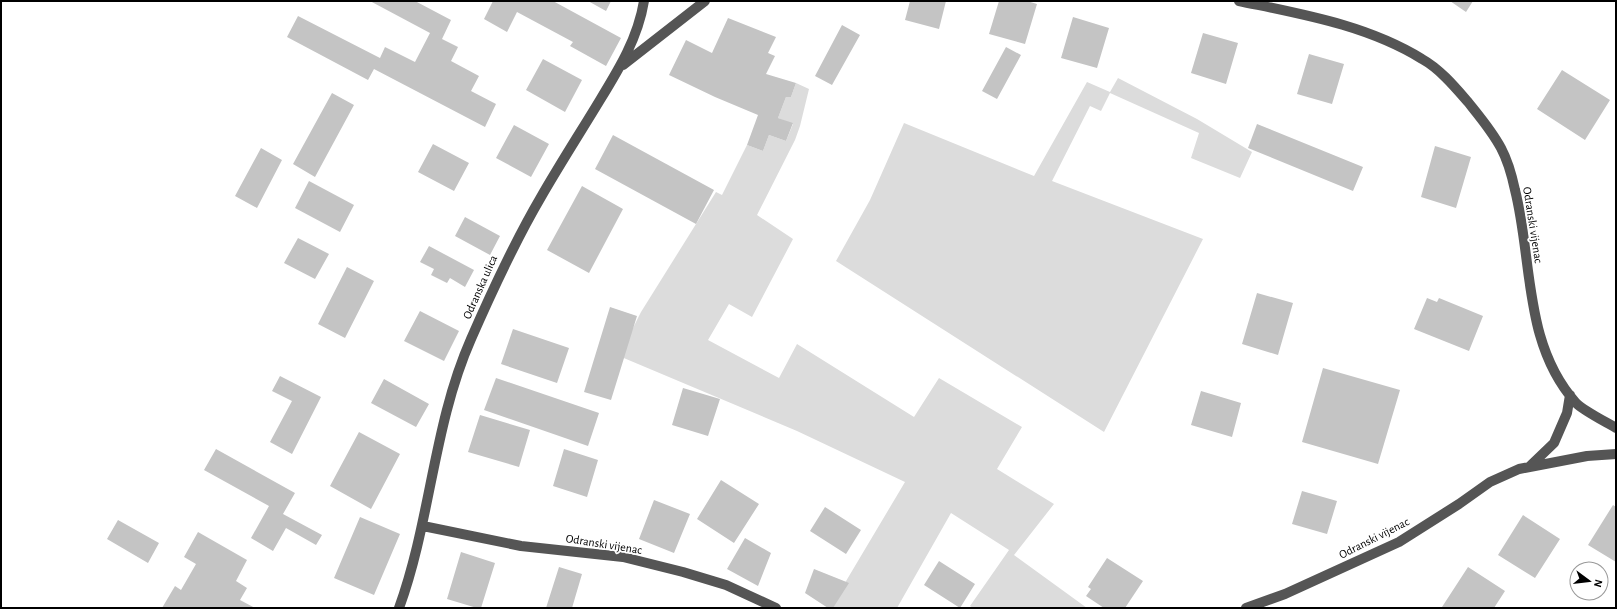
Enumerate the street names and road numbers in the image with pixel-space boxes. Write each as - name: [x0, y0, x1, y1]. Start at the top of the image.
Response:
- street label: Odranski vijenac: [1520, 186, 1545, 265]
- street label: Odranska ulica: [461, 253, 500, 321]
- street label: Odranski vijenac: [1337, 515, 1412, 562]
- street label: Odranski vijenac: [565, 532, 643, 557]

